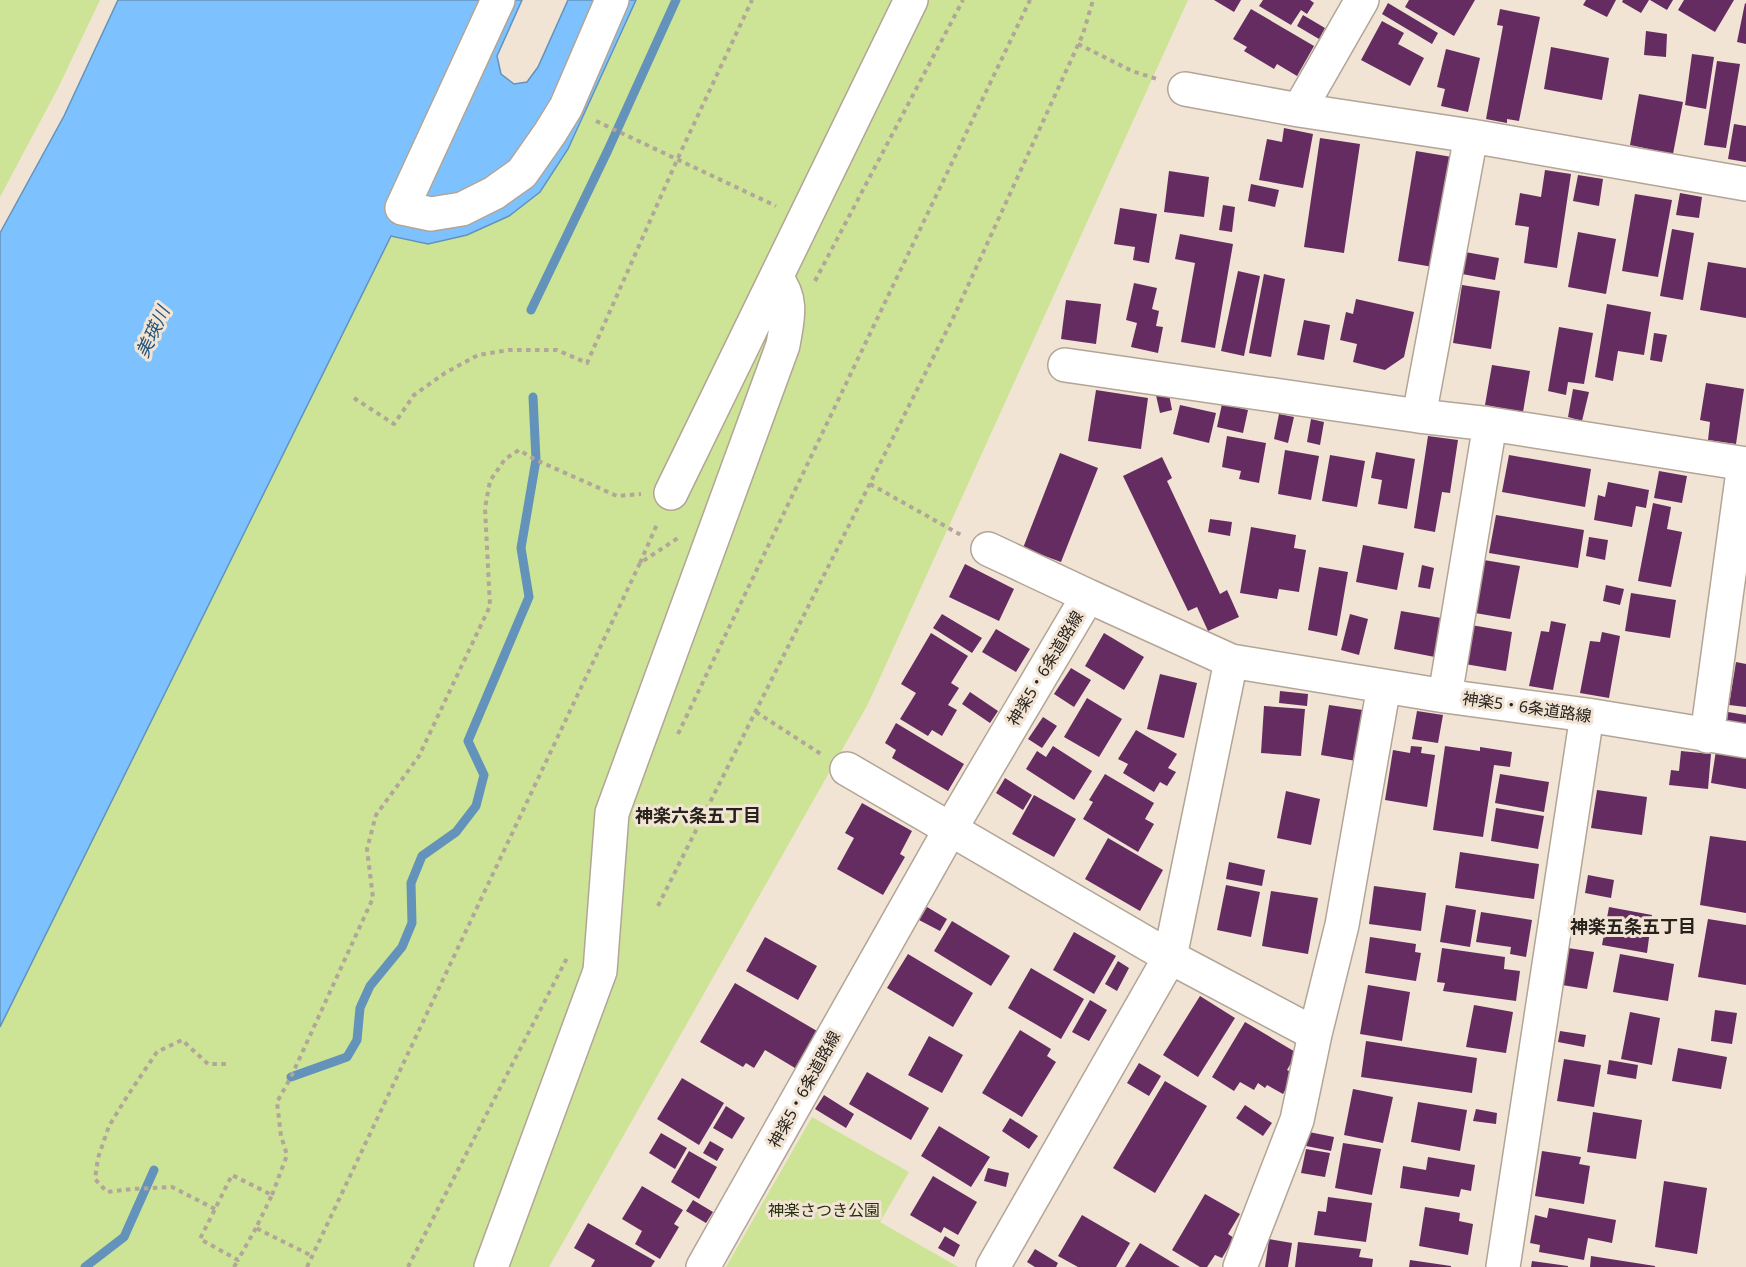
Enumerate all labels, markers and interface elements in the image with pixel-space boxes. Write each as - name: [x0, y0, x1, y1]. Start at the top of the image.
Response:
- water label: 美瑛川: [130, 300, 175, 361]
- street label: 神楽5・6条道路線: [1002, 606, 1088, 730]
- street label: 神楽5・6条道路線: [1461, 687, 1593, 727]
- district label: 神楽六条五丁目: [635, 803, 761, 827]
- district label: 神楽五条五丁目: [1570, 914, 1696, 938]
- street label: 神楽5・6条道路線: [763, 1027, 845, 1151]
- park label: 神楽さつき公園: [768, 1199, 880, 1221]

